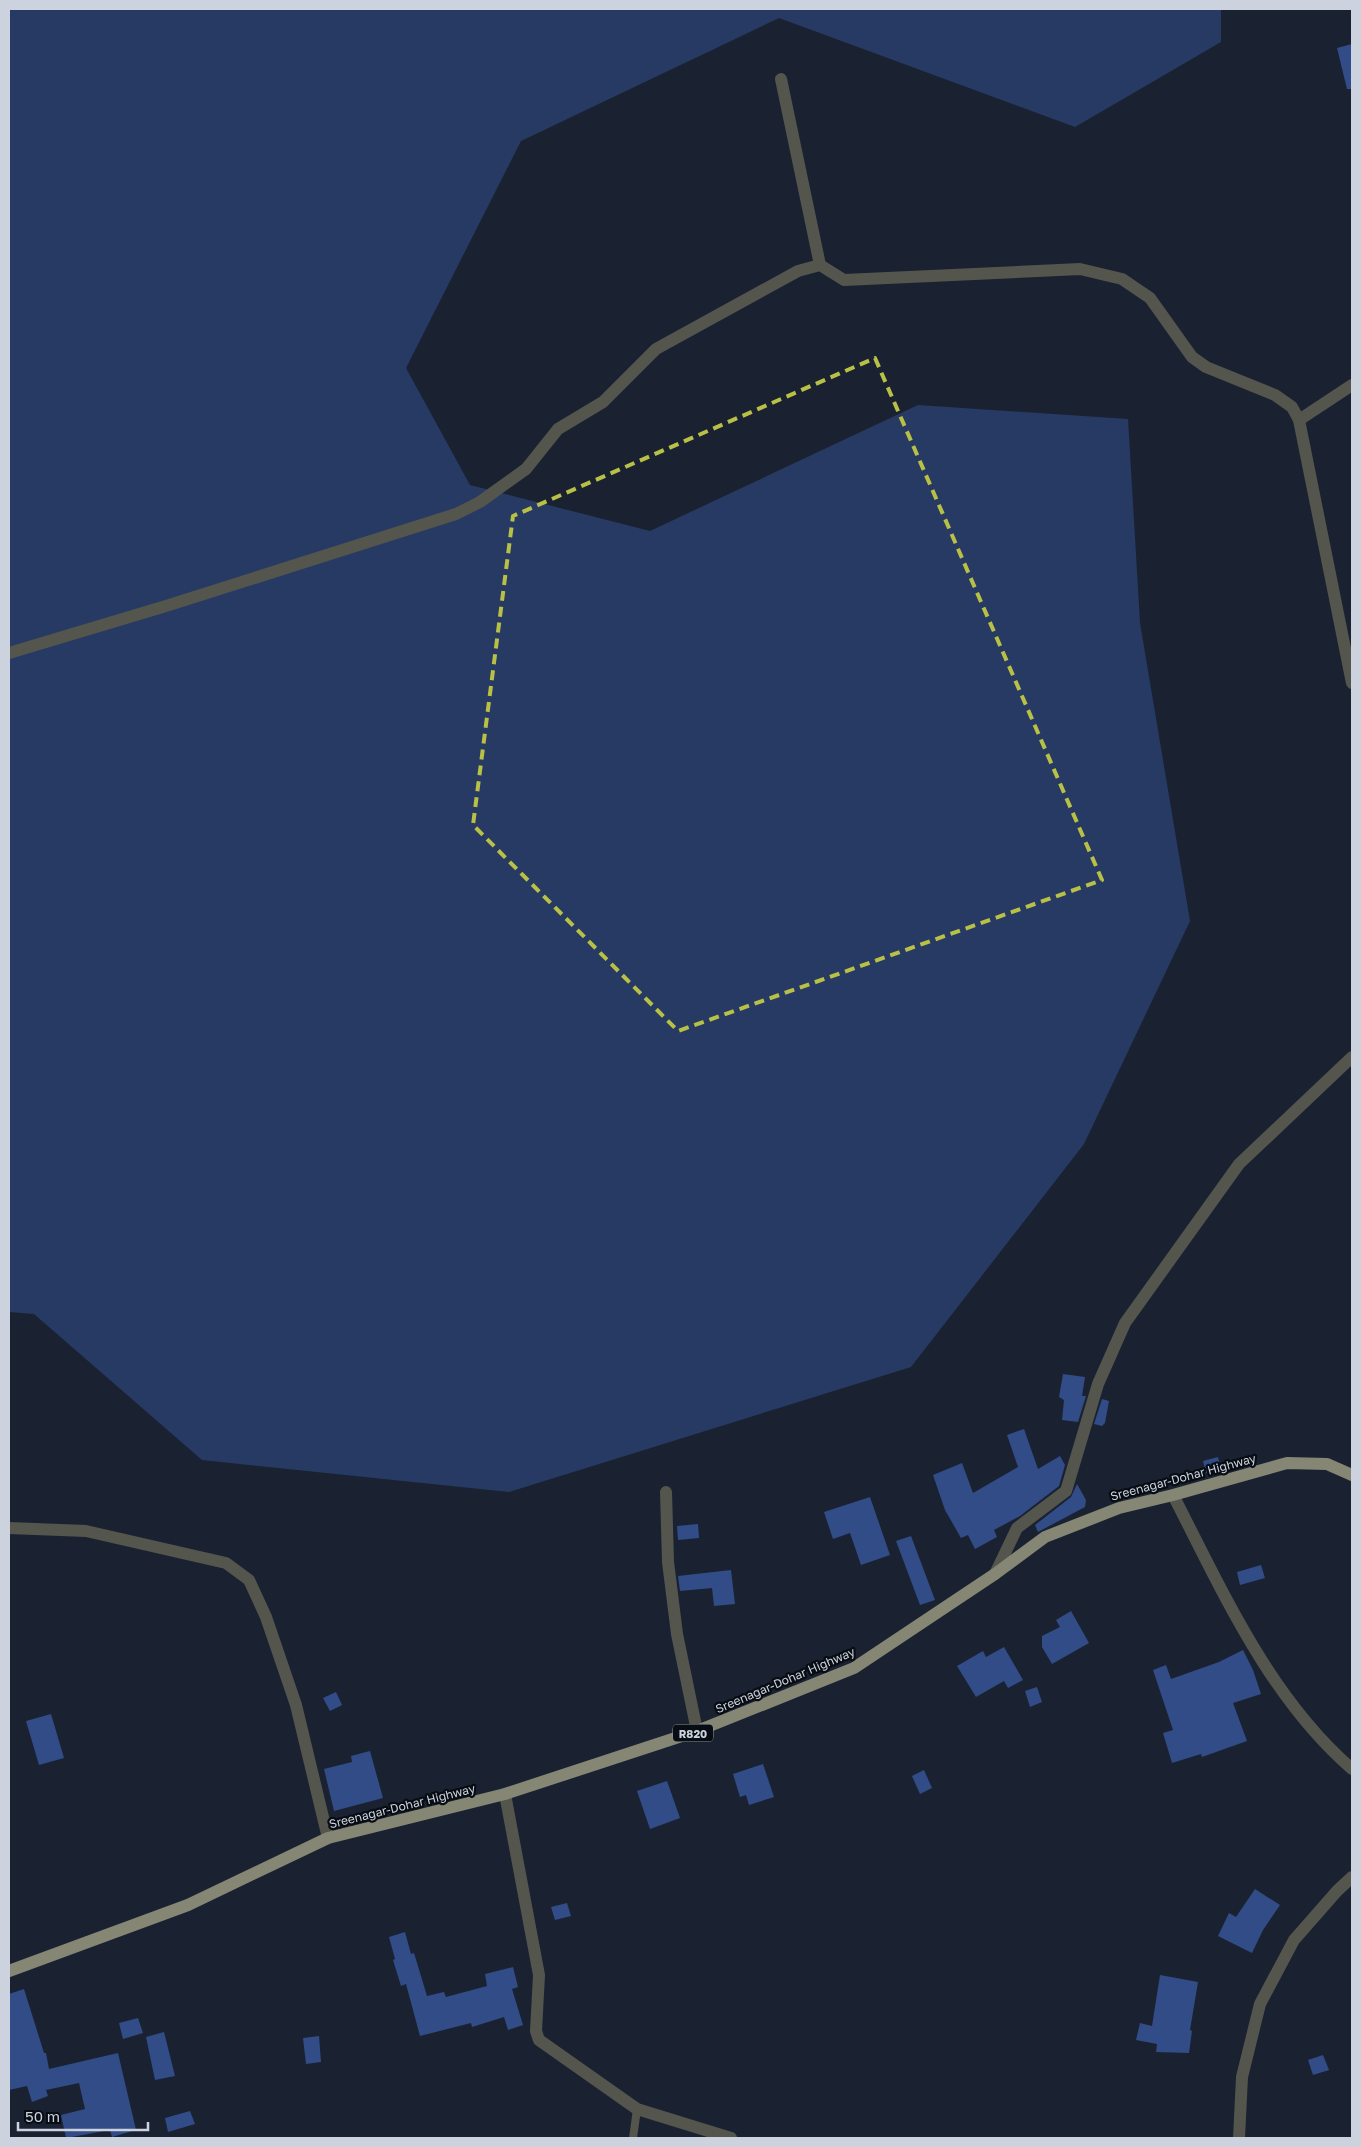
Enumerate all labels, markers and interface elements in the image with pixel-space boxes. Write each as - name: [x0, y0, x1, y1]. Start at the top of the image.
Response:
- street label: Sreenagar-Dohar Highway: [1109, 1450, 1258, 1504]
- street label: Sreenagar-Dohar Highway: [713, 1644, 857, 1716]
- road number: R820: [673, 1725, 713, 1742]
- street label: Sreenagar-Dohar Highway: [327, 1780, 477, 1831]
- scale bar: [18, 2100, 148, 2132]
- text: 50 m: [25, 2107, 60, 2125]

